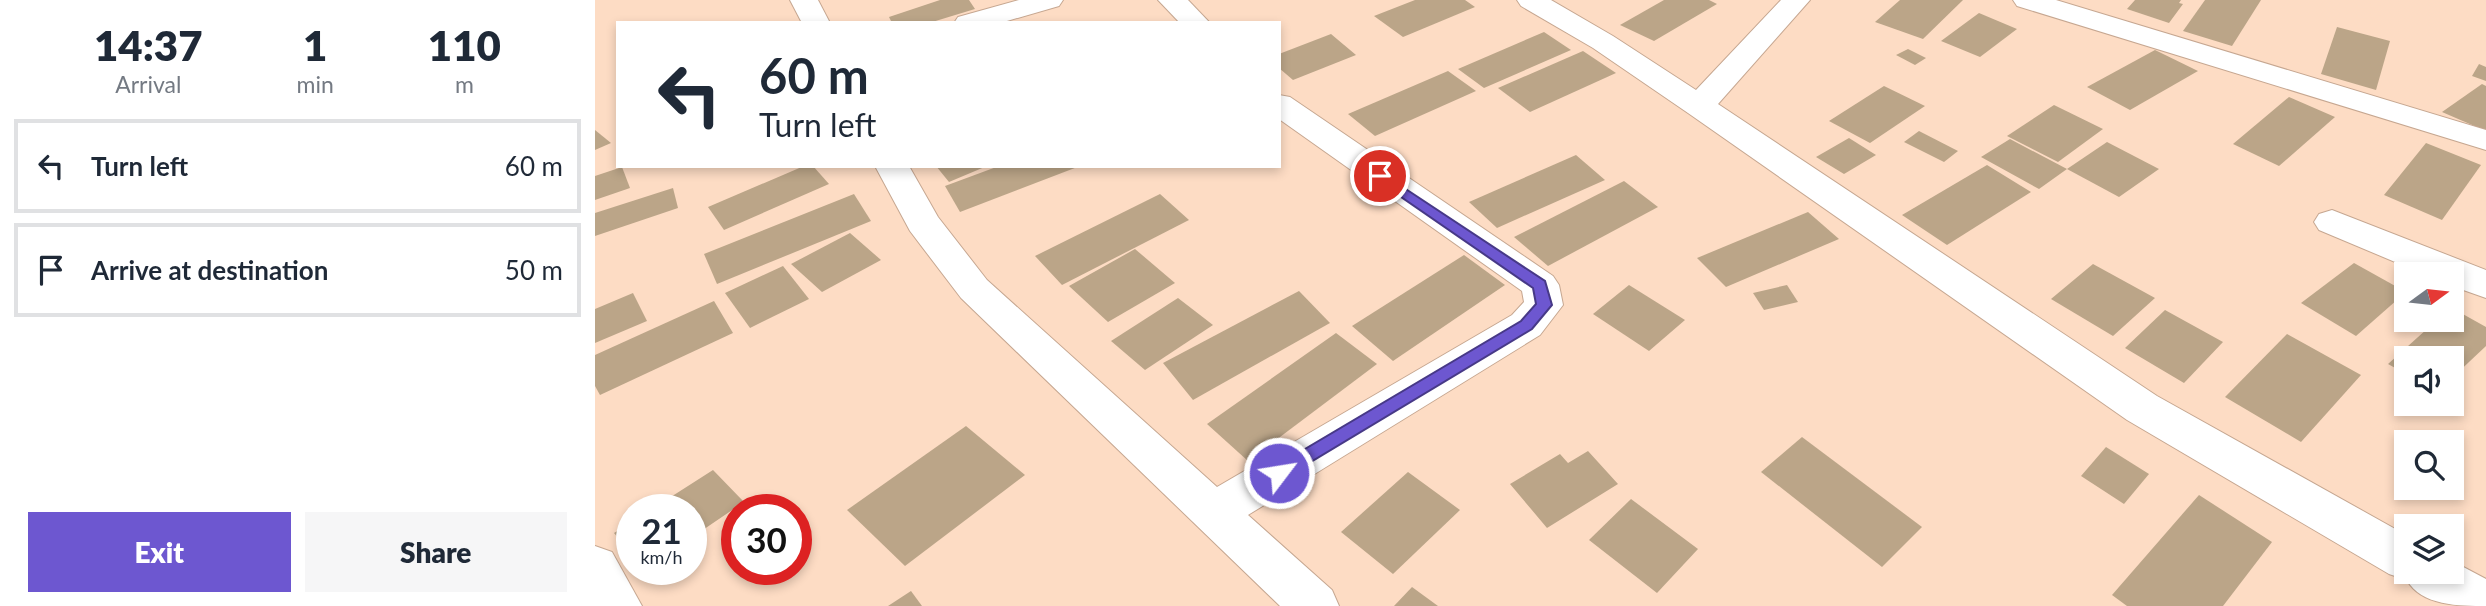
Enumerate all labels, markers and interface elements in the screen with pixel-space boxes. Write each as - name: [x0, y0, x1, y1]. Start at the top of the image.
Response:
- text: 14:37: [94, 20, 203, 70]
- text: 1: [303, 20, 327, 70]
- text: 110: [428, 20, 501, 70]
- text: 60 m: [759, 46, 869, 104]
- icon: left: [644, 49, 735, 140]
- text: Arrival: [115, 70, 181, 98]
- text: min: [297, 70, 334, 98]
- text: m: [455, 70, 474, 98]
- text: Turn left: [759, 105, 876, 144]
- pin: [1350, 146, 1410, 206]
- icon: left: [32, 147, 70, 185]
- text: Turn left: [91, 150, 188, 182]
- text: 60 m: [505, 150, 563, 182]
- icon: arrive: [1361, 157, 1399, 195]
- icon: arrive: [32, 251, 70, 289]
- text: Arrive at destination: [91, 254, 328, 286]
- text: 50 m: [505, 254, 563, 286]
- north arrow: [2394, 262, 2464, 332]
- map controls: [2394, 262, 2464, 584]
- button: sound: [2394, 346, 2464, 416]
- button: search: [2394, 430, 2464, 500]
- position arrow: [1242, 436, 1316, 510]
- speed limit sign: 30: [721, 494, 812, 585]
- text: 21: [641, 509, 682, 551]
- button: Exit: [28, 512, 291, 592]
- button: Share: [305, 512, 567, 592]
- button: layers: [2394, 514, 2464, 584]
- text: km/h: [640, 546, 683, 568]

